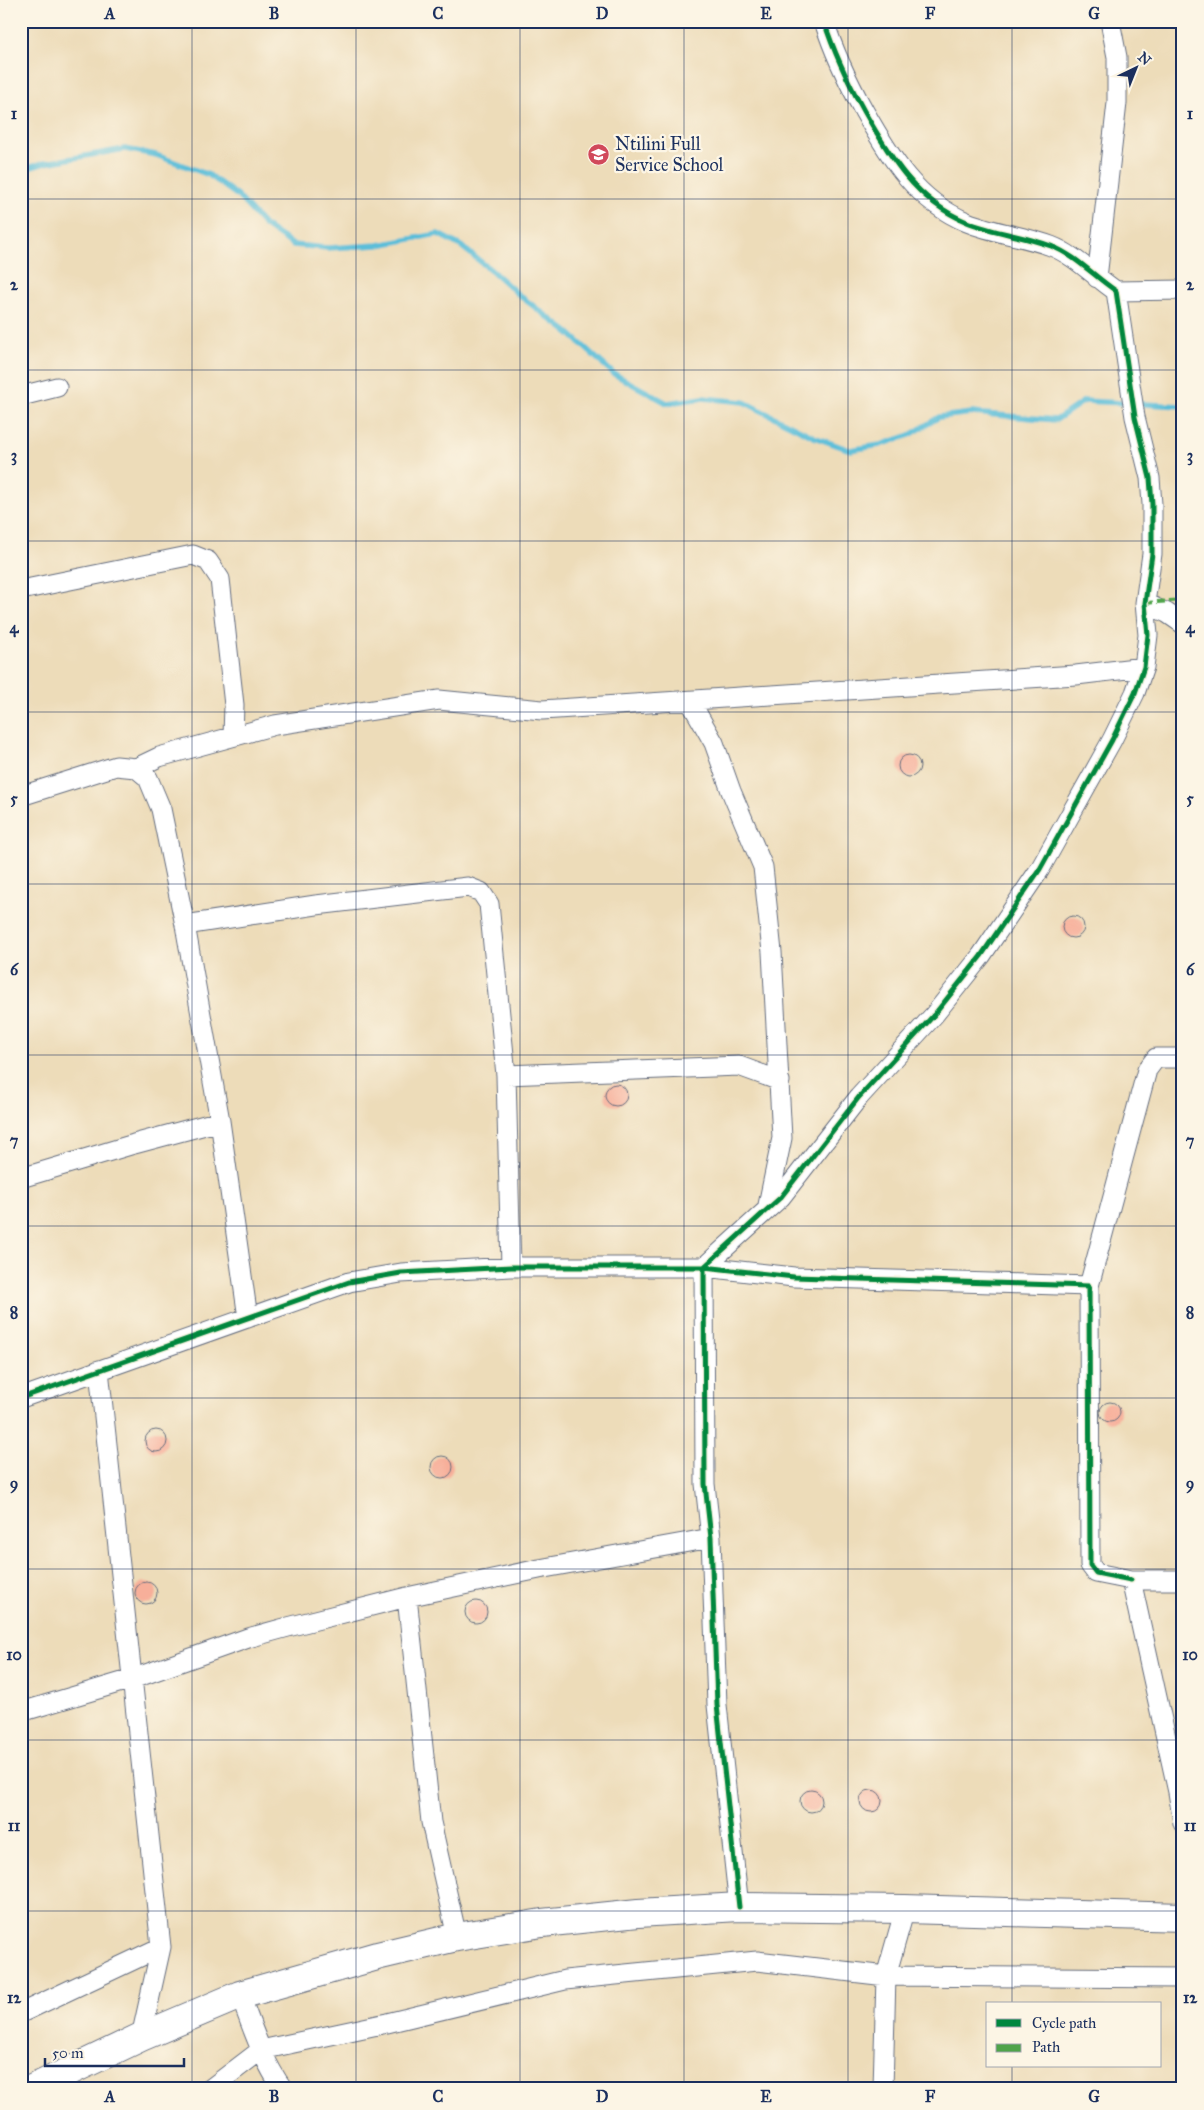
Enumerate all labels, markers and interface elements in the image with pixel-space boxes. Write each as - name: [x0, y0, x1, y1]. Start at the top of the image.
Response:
- text: A: [104, 4, 116, 23]
- text: B: [269, 4, 279, 23]
- text: C: [433, 4, 444, 23]
- text: D: [596, 4, 609, 23]
- text: E: [760, 4, 772, 23]
- text: F: [925, 4, 936, 23]
- text: G: [1088, 4, 1100, 23]
- north arrow: [1112, 42, 1162, 92]
- text: N: [1134, 49, 1155, 69]
- text: 1: [11, 104, 18, 123]
- text: 1: [1187, 104, 1194, 123]
- place label: Ntilini Full Service School: [615, 133, 724, 176]
- school or university icon: Ntilini Full Service School: [587, 142, 611, 166]
- text: 2: [10, 275, 19, 294]
- text: 2: [1186, 275, 1195, 294]
- text: 3: [11, 446, 17, 466]
- text: 3: [1187, 446, 1193, 466]
- text: 4: [10, 618, 20, 638]
- text: 4: [1186, 618, 1196, 638]
- text: 5: [10, 789, 18, 808]
- text: 5: [1186, 789, 1194, 808]
- text: 6: [10, 960, 19, 979]
- text: 6: [1186, 960, 1195, 979]
- text: 7: [10, 1131, 19, 1150]
- text: 7: [1186, 1131, 1195, 1150]
- text: 8: [10, 1303, 18, 1322]
- text: 8: [1186, 1303, 1194, 1322]
- text: 9: [10, 1474, 18, 1494]
- text: 9: [1186, 1474, 1194, 1494]
- text: 10: [6, 1645, 22, 1664]
- text: 10: [1182, 1645, 1198, 1664]
- text: 11: [8, 1816, 21, 1835]
- text: 11: [1184, 1816, 1197, 1835]
- text: 12: [7, 1988, 22, 2007]
- text: 12: [1183, 1988, 1198, 2007]
- legend: [986, 2002, 1162, 2068]
- text: Cycle path: [1032, 2014, 1097, 2032]
- scale bar: [45, 2035, 184, 2067]
- text: Path: [1032, 2038, 1061, 2056]
- text: 50 m: [52, 2044, 84, 2062]
- text: A: [104, 2087, 116, 2106]
- text: B: [269, 2087, 279, 2106]
- text: C: [433, 2087, 444, 2106]
- text: D: [596, 2087, 609, 2106]
- text: E: [760, 2087, 772, 2106]
- text: F: [925, 2087, 936, 2106]
- text: G: [1088, 2087, 1100, 2106]

